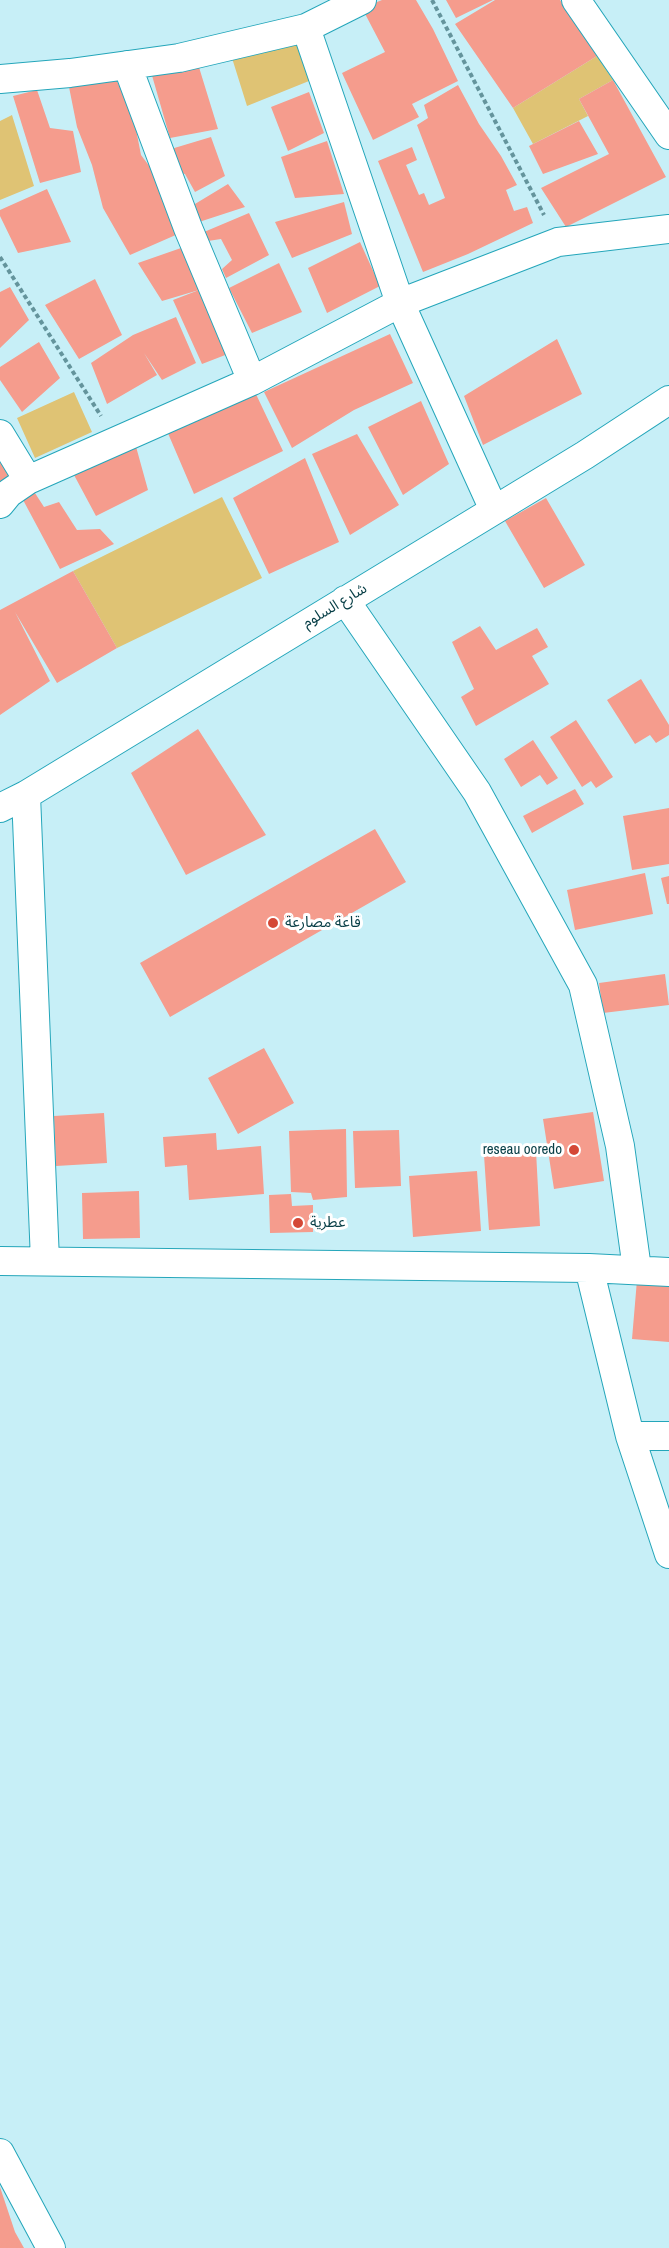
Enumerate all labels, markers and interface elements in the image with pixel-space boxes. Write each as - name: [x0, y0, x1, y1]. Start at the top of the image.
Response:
- street label: شارع السلوم: [300, 580, 370, 632]
- place label: قاعة مصارعة: [285, 914, 361, 932]
- marker: قاعة مصارعة: [266, 916, 280, 930]
- place label: reseau ooredo: [483, 1141, 562, 1159]
- marker: reseau ooredo: [567, 1143, 581, 1157]
- place label: عطرية: [310, 1214, 345, 1232]
- marker: عطرية: [291, 1216, 305, 1230]

